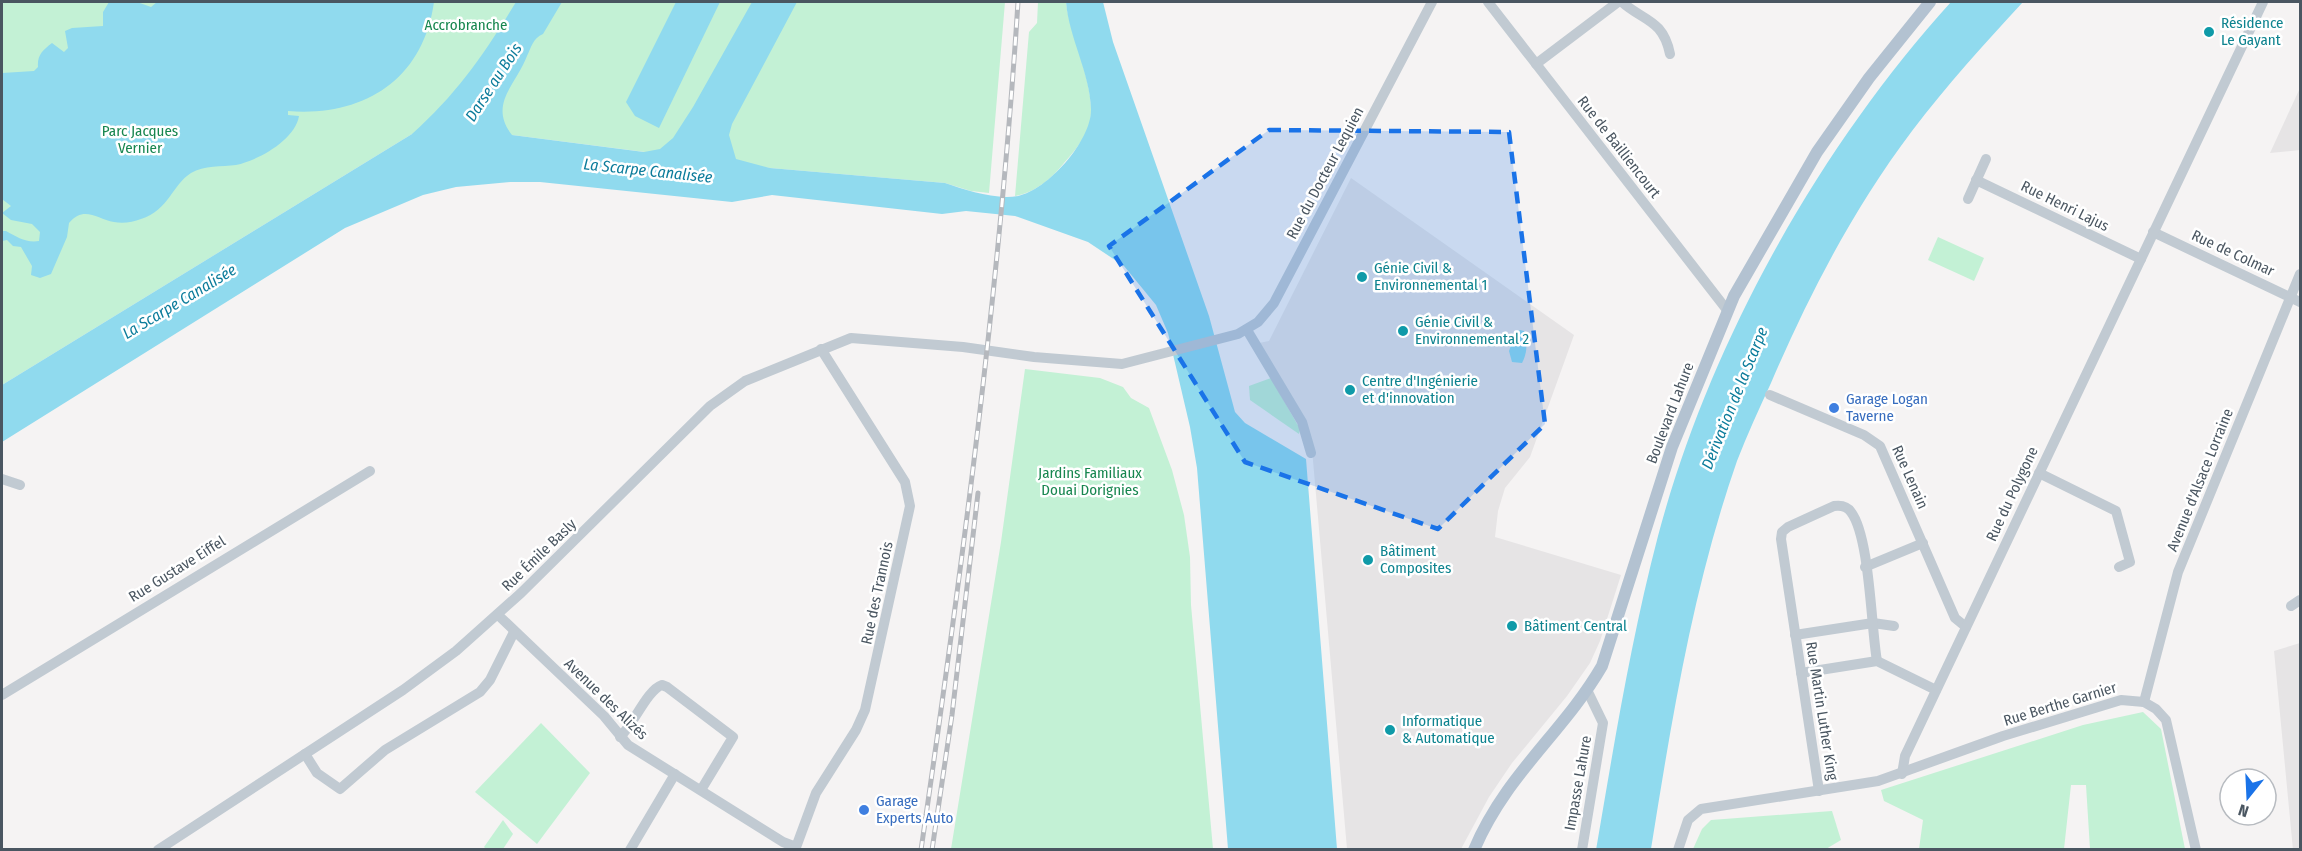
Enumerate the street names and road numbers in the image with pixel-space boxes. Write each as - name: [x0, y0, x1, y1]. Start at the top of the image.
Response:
- street label: Rue de Bailliencourt: [1574, 92, 1664, 202]
- street label: Rue du Docteur Lequien: [1283, 104, 1367, 242]
- street label: Rue Henri Lajus: [2018, 177, 2112, 235]
- street label: Rue de Colmar: [2189, 226, 2278, 280]
- street label: Boulevard Lahure: [1642, 360, 1698, 466]
- street label: Avenue d'Alsace Lorraine: [2163, 406, 2237, 554]
- street label: Rue Lenain: [1888, 442, 1932, 512]
- street label: Rue du Polygone: [1982, 444, 2042, 544]
- street label: Rue Émile Basly: [498, 515, 580, 595]
- street label: Rue Gustave Eiffel: [125, 532, 229, 606]
- street label: Rue des Trannois: [857, 540, 897, 646]
- street label: Rue Martin Luther King: [1802, 640, 1842, 782]
- street label: Avenue des Alizés: [560, 655, 652, 743]
- street label: Rue Berthe Garnier: [2001, 678, 2119, 730]
- street label: Impasse Lahure: [1561, 734, 1595, 832]

